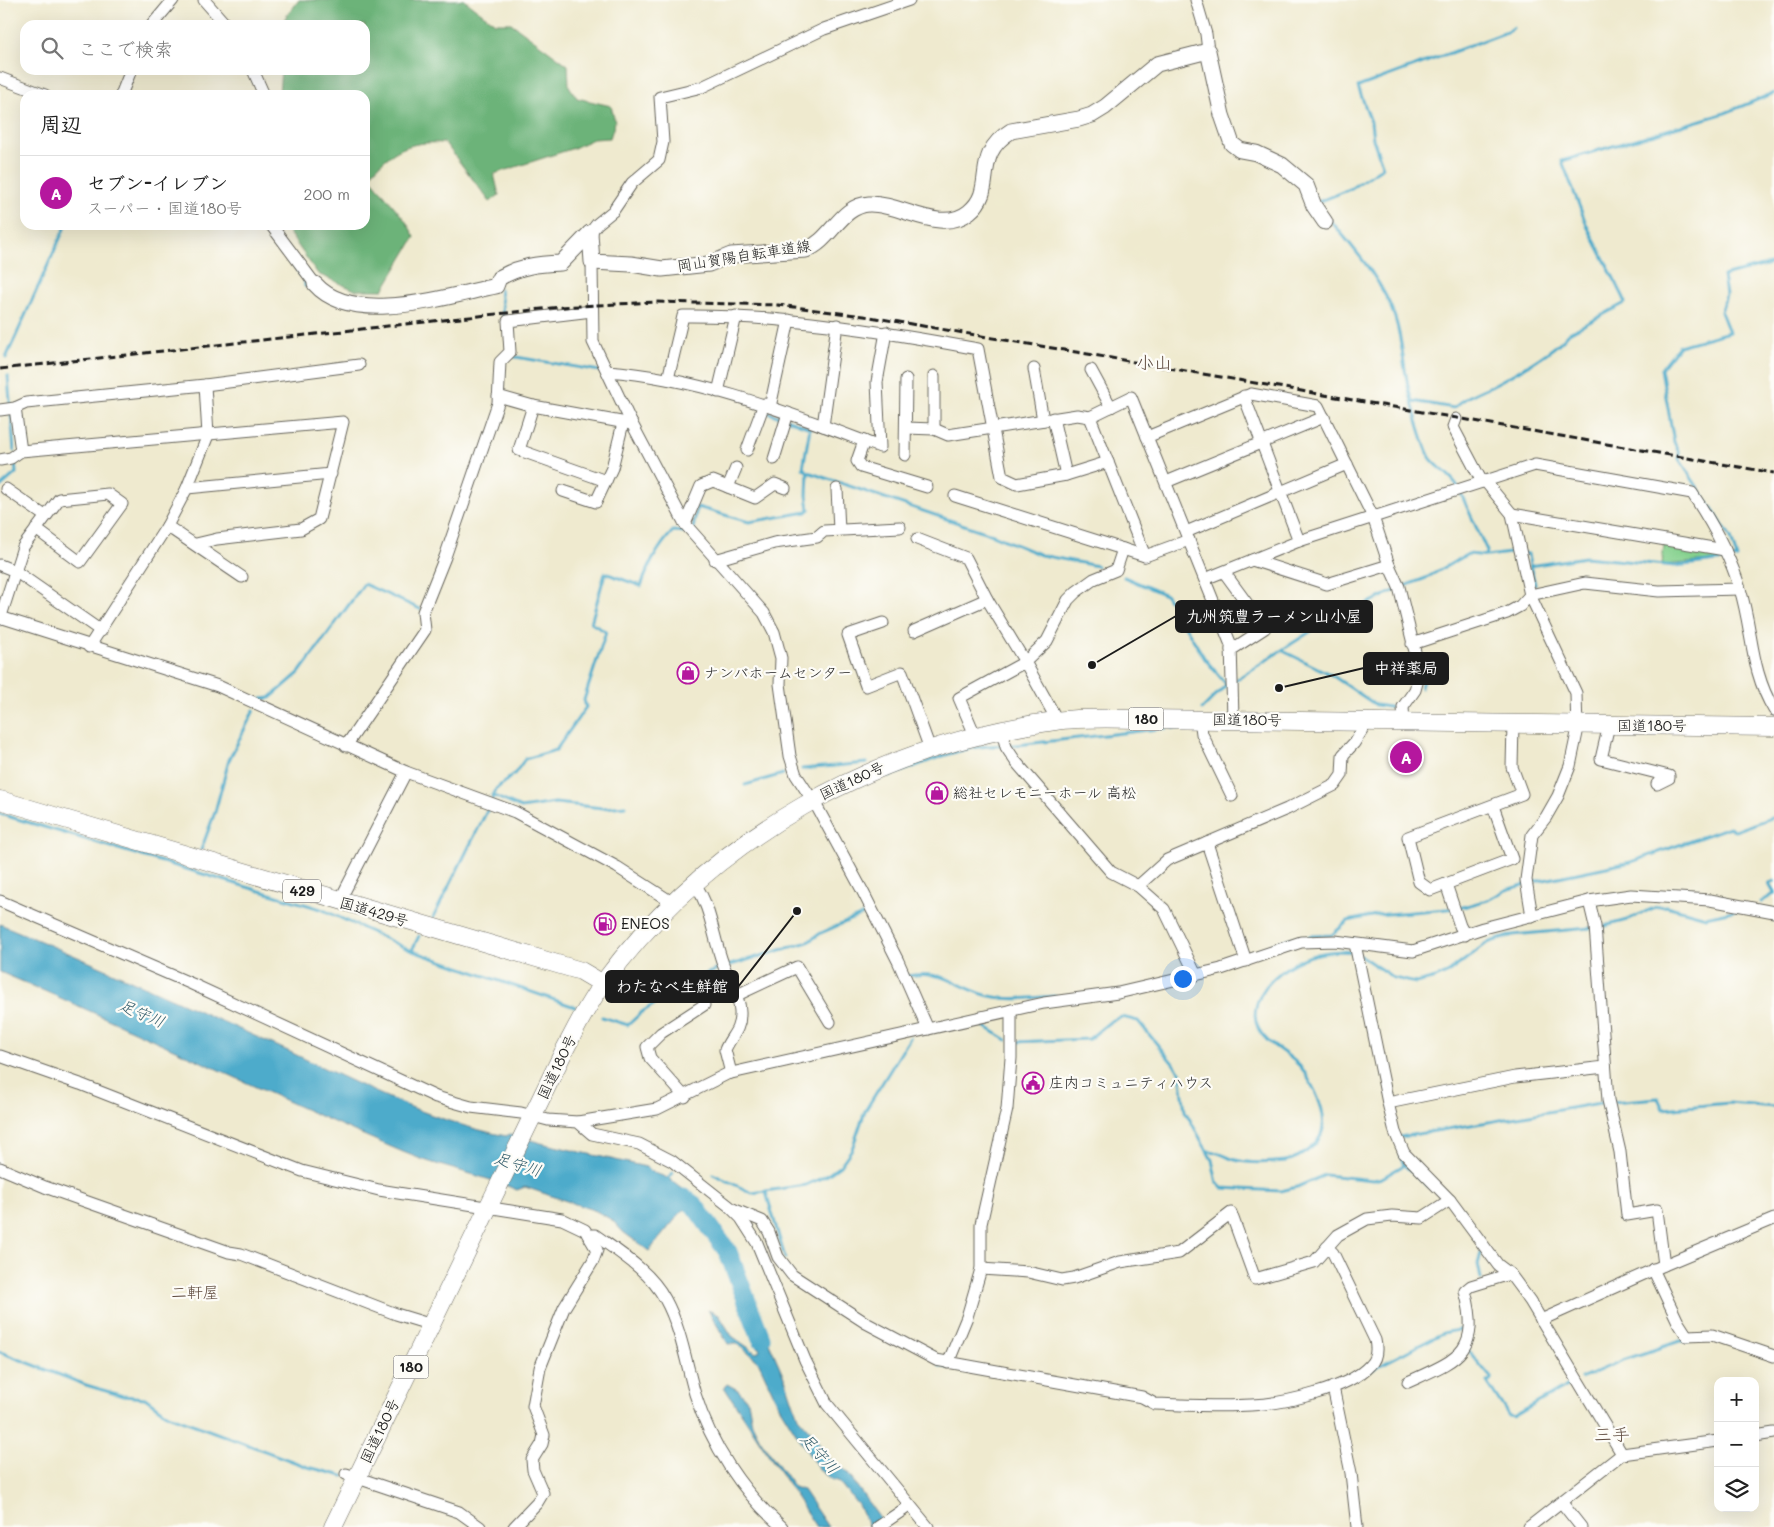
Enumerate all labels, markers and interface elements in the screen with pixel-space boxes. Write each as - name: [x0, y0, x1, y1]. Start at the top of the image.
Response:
- search box: [20, 20, 370, 75]
- icon: search: [38, 34, 66, 62]
- text: ここで検索: [78, 36, 173, 61]
- text: 周辺: [40, 110, 82, 137]
- text: セブン-イレブン: [87, 170, 228, 195]
- text: A: [50, 183, 62, 204]
- text: 200 m: [303, 183, 350, 204]
- text: スーパー · 国道180号: [87, 197, 242, 218]
- street label: 岡山賀陽自転車道線: [676, 235, 812, 275]
- district label: 小山: [1136, 350, 1172, 374]
- callout: 九州筑豊ラーメン山小屋: [1176, 601, 1372, 632]
- text: 九州筑豊ラーメン山小屋: [1186, 605, 1362, 626]
- callout: 中祥薬局: [1364, 653, 1448, 684]
- text: 中祥薬局: [1374, 657, 1438, 678]
- shop icon: ナンバホームセンター: [676, 661, 700, 685]
- place label: ナンバホームセンター: [704, 662, 852, 682]
- road number: 180: [1128, 708, 1164, 731]
- street label: 国道180号: [1212, 708, 1282, 730]
- street label: 国道180号: [1617, 715, 1687, 735]
- pin: A: [1390, 738, 1422, 776]
- street label: 国道180号: [816, 756, 888, 804]
- shop icon: 総社セレモニーホール 高松: [925, 781, 949, 805]
- place label: 総社セレモニーホール 高松: [953, 782, 1137, 802]
- road number: 429: [283, 879, 321, 902]
- street label: 国道429号: [337, 892, 411, 930]
- fuel station icon: ENEOS: [593, 912, 617, 936]
- place label: ENEOS: [621, 913, 670, 933]
- your location: [1170, 966, 1196, 992]
- callout: わたなべ生鮮館: [606, 971, 738, 1002]
- text: わたなべ生鮮館: [616, 975, 728, 996]
- water label: 足守川: [116, 993, 168, 1032]
- street label: 国道180号: [532, 1031, 580, 1102]
- public building icon: 庄内コミュニティハウス: [1021, 1071, 1045, 1095]
- place label: 庄内コミュニティハウス: [1049, 1072, 1213, 1092]
- water label: 足守川: [492, 1146, 544, 1181]
- district label: 二軒屋: [171, 1281, 219, 1302]
- road number: 180: [394, 1355, 428, 1378]
- map controls: [1714, 1377, 1759, 1512]
- button: +: [1714, 1377, 1759, 1422]
- street label: 国道180号: [355, 1395, 403, 1466]
- district label: 三手: [1594, 1422, 1630, 1446]
- button: −: [1714, 1422, 1759, 1467]
- water label: 足守川: [797, 1428, 844, 1478]
- button: layers: [1714, 1467, 1759, 1512]

